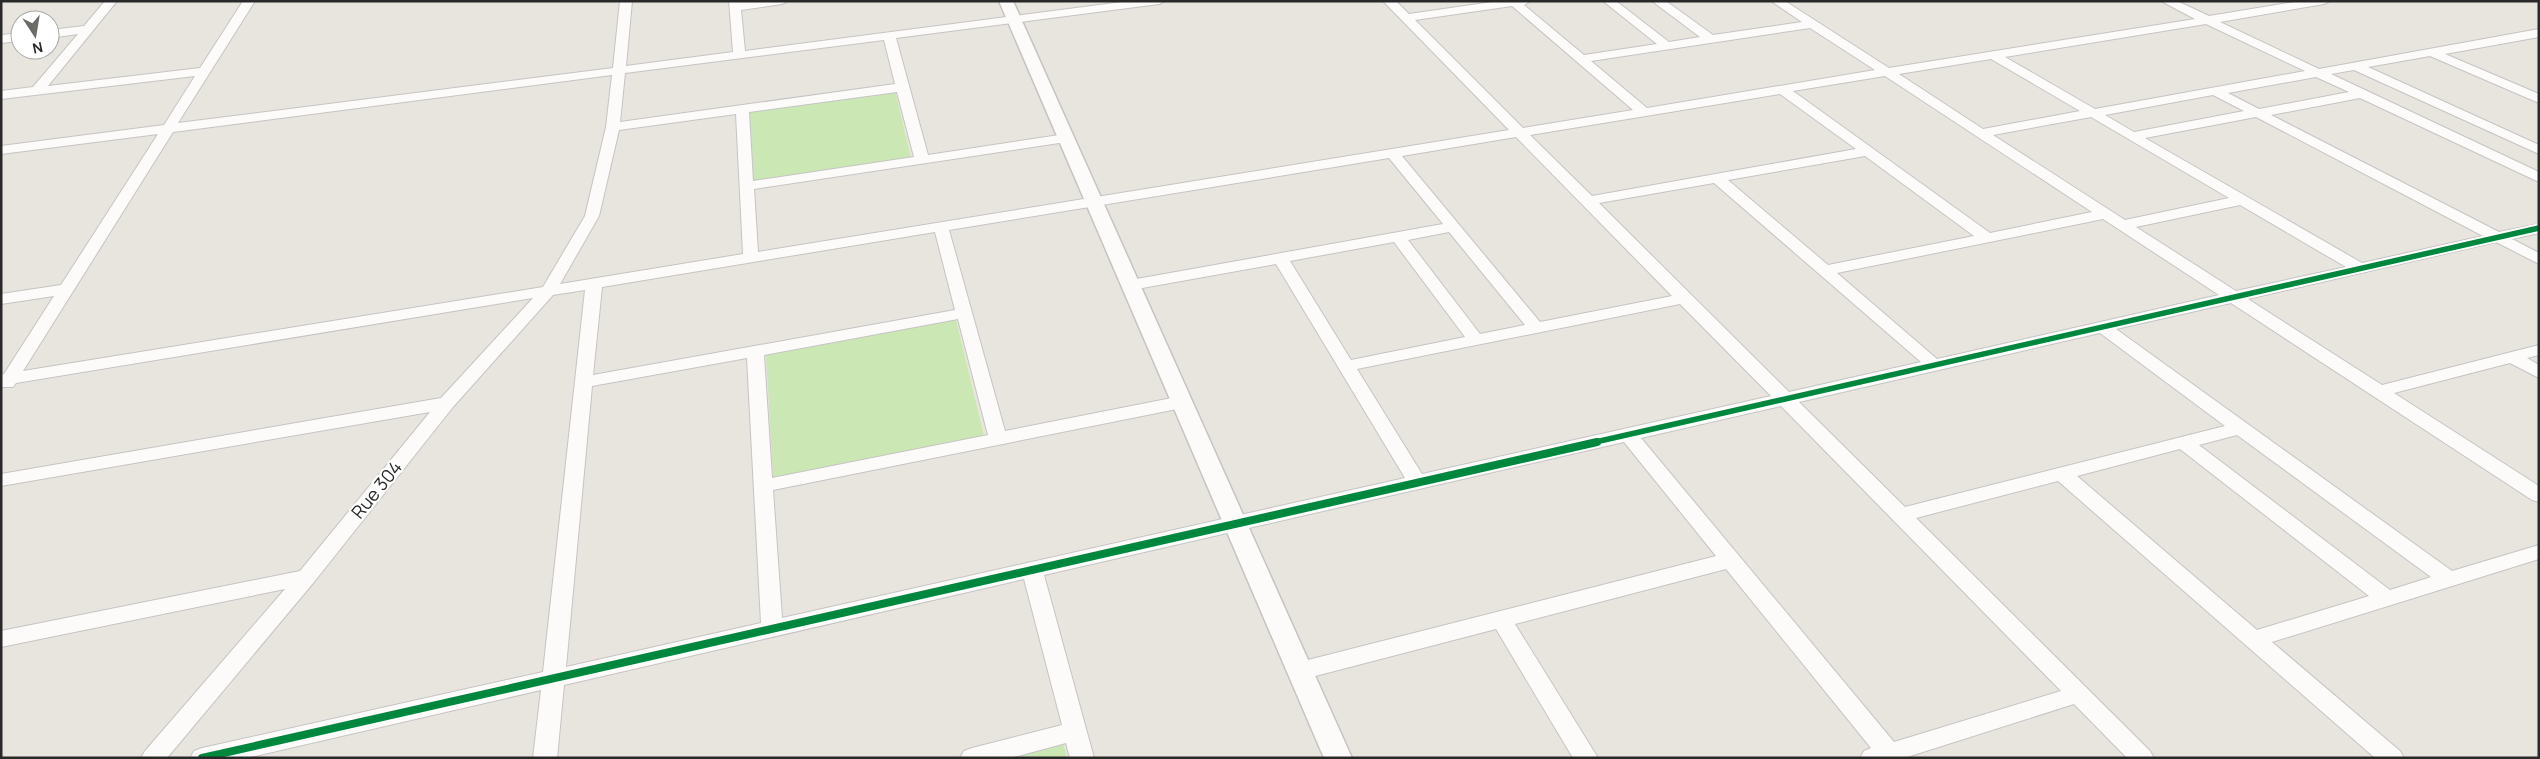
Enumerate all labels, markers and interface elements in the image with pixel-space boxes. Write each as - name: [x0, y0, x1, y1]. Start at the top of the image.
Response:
- north arrow: [10, 10, 60, 60]
- text: N: [31, 38, 45, 59]
- street label: Rue 304: [346, 456, 407, 523]

